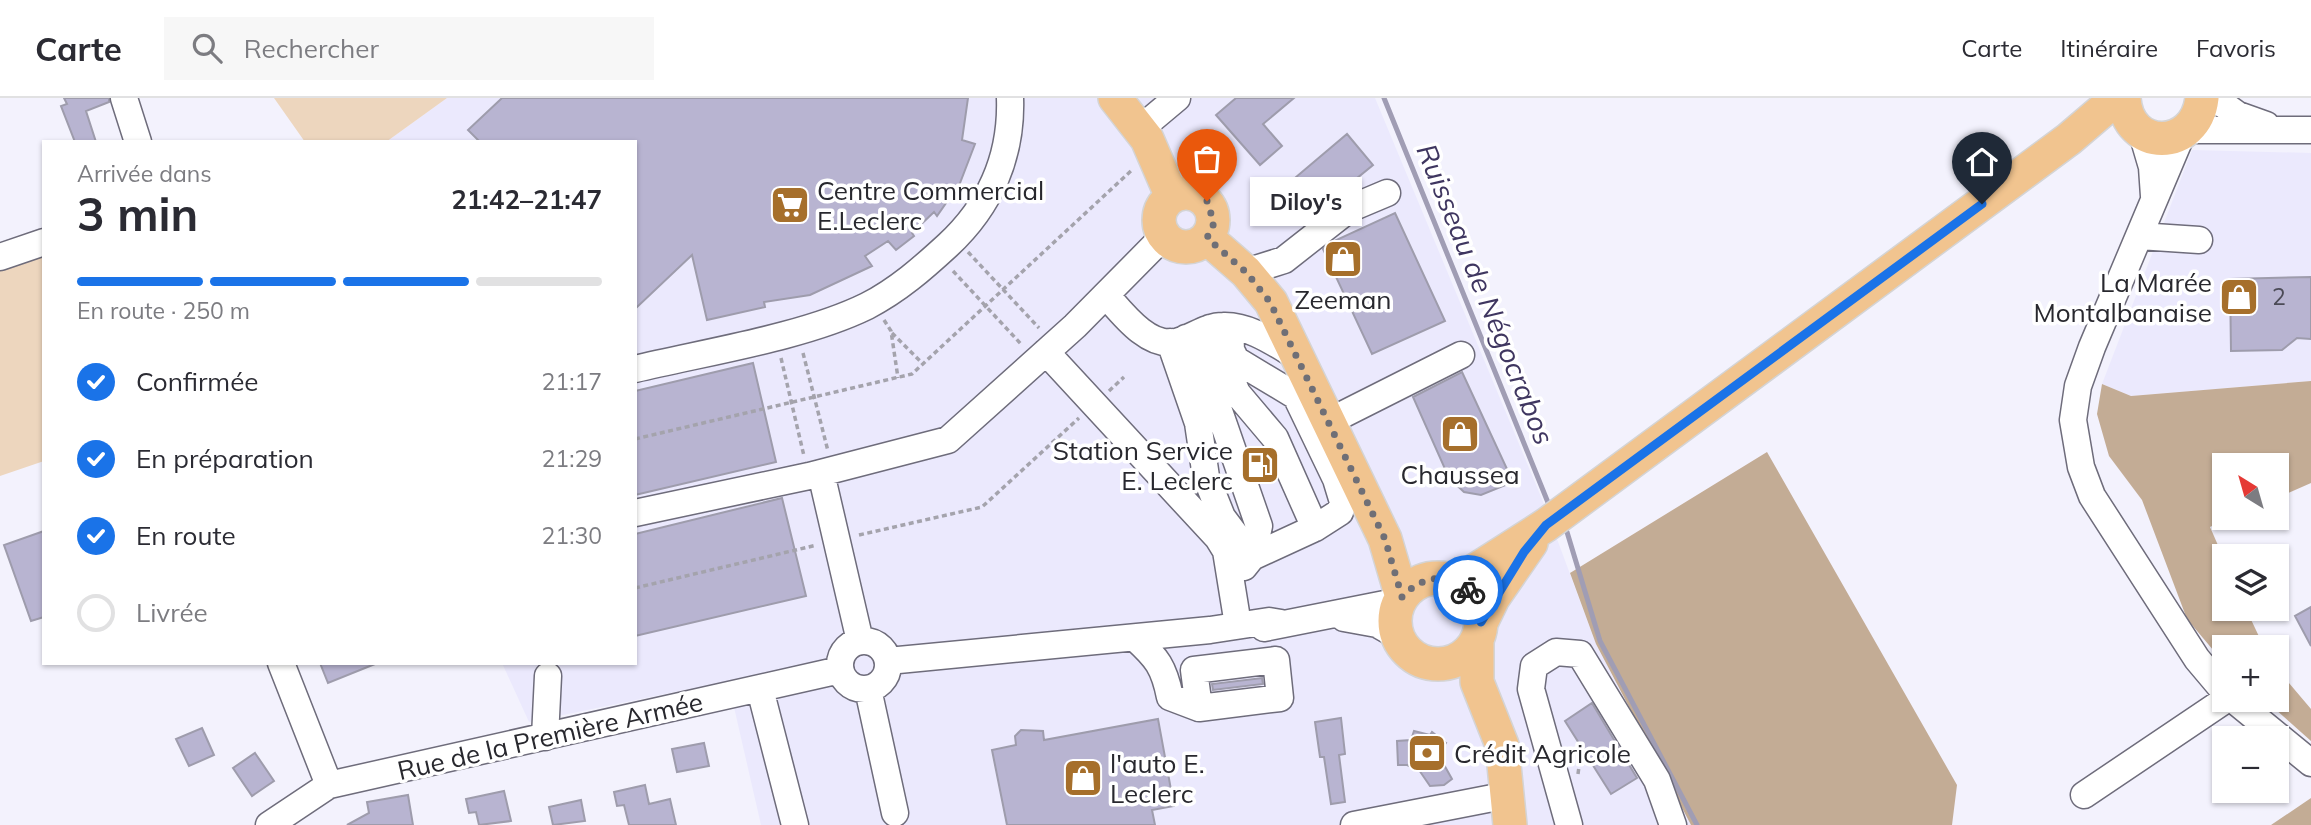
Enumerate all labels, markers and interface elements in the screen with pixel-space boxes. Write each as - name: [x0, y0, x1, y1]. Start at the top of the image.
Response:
- search box: [164, 17, 654, 80]
- text: Carte: [35, 28, 122, 69]
- icon: search: [188, 29, 226, 67]
- text: Rechercher: [244, 32, 379, 65]
- text: Carte: [1961, 33, 2022, 63]
- text: Itinéraire: [2060, 33, 2158, 63]
- text: Favoris: [2196, 33, 2276, 63]
- pin: [1177, 129, 1237, 201]
- pin: [1952, 132, 2012, 204]
- water label: Ruisseau de Négocrabos: [1410, 139, 1562, 449]
- icon: bag: [1188, 140, 1226, 178]
- icon: home: [1963, 143, 2001, 181]
- text: Arrivée dans: [77, 159, 212, 188]
- place label: Centre Commercial E.Leclerc: [817, 174, 1044, 237]
- callout: Diloy's: [1249, 176, 1361, 226]
- text: 21:42–21:47: [451, 183, 602, 216]
- supermarket icon: Centre Commercial E.Leclerc: [769, 184, 811, 226]
- text: 3 min: [77, 185, 198, 243]
- text: Diloy's: [1270, 187, 1342, 216]
- shop icon: Zeeman: [1322, 238, 1364, 280]
- place label: La Marée Montalbanaise: [2033, 266, 2212, 329]
- shop icon: La Marée Montalbanaise: [2218, 276, 2260, 318]
- house number: 2: [2272, 282, 2286, 311]
- place label: Zeeman: [1294, 283, 1392, 316]
- text: En route · 250 m: [77, 296, 250, 325]
- icon: check: [77, 363, 115, 401]
- text: Confirmée: [136, 365, 258, 398]
- text: 21:17: [542, 367, 602, 396]
- shop icon: Chaussea: [1439, 413, 1481, 455]
- place label: Station Service E. Leclerc: [1053, 434, 1233, 497]
- icon: check: [77, 440, 115, 478]
- text: En préparation: [136, 442, 314, 475]
- text: 21:29: [542, 444, 602, 473]
- fuel station icon: Station Service E. Leclerc: [1239, 444, 1281, 486]
- north arrow: [2212, 453, 2289, 530]
- map controls: [2212, 453, 2289, 803]
- place label: Chaussea: [1400, 458, 1520, 491]
- icon: check: [77, 517, 115, 555]
- text: En route: [136, 519, 236, 552]
- text: 21:30: [542, 521, 602, 550]
- button: layers: [2212, 544, 2289, 621]
- courier: [1433, 555, 1503, 625]
- icon: bike: [1449, 571, 1487, 609]
- text: Livrée: [136, 596, 208, 629]
- button: +: [2212, 635, 2289, 712]
- street label: Rue de la Première Armée: [394, 685, 706, 787]
- button: −: [2212, 726, 2289, 803]
- bank icon: Crédit Agricole: [1406, 732, 1448, 774]
- place label: Crédit Agricole: [1454, 737, 1631, 770]
- place label: l'auto E. Leclerc: [1110, 747, 1205, 810]
- shop icon: l'auto E. Leclerc: [1062, 757, 1104, 799]

